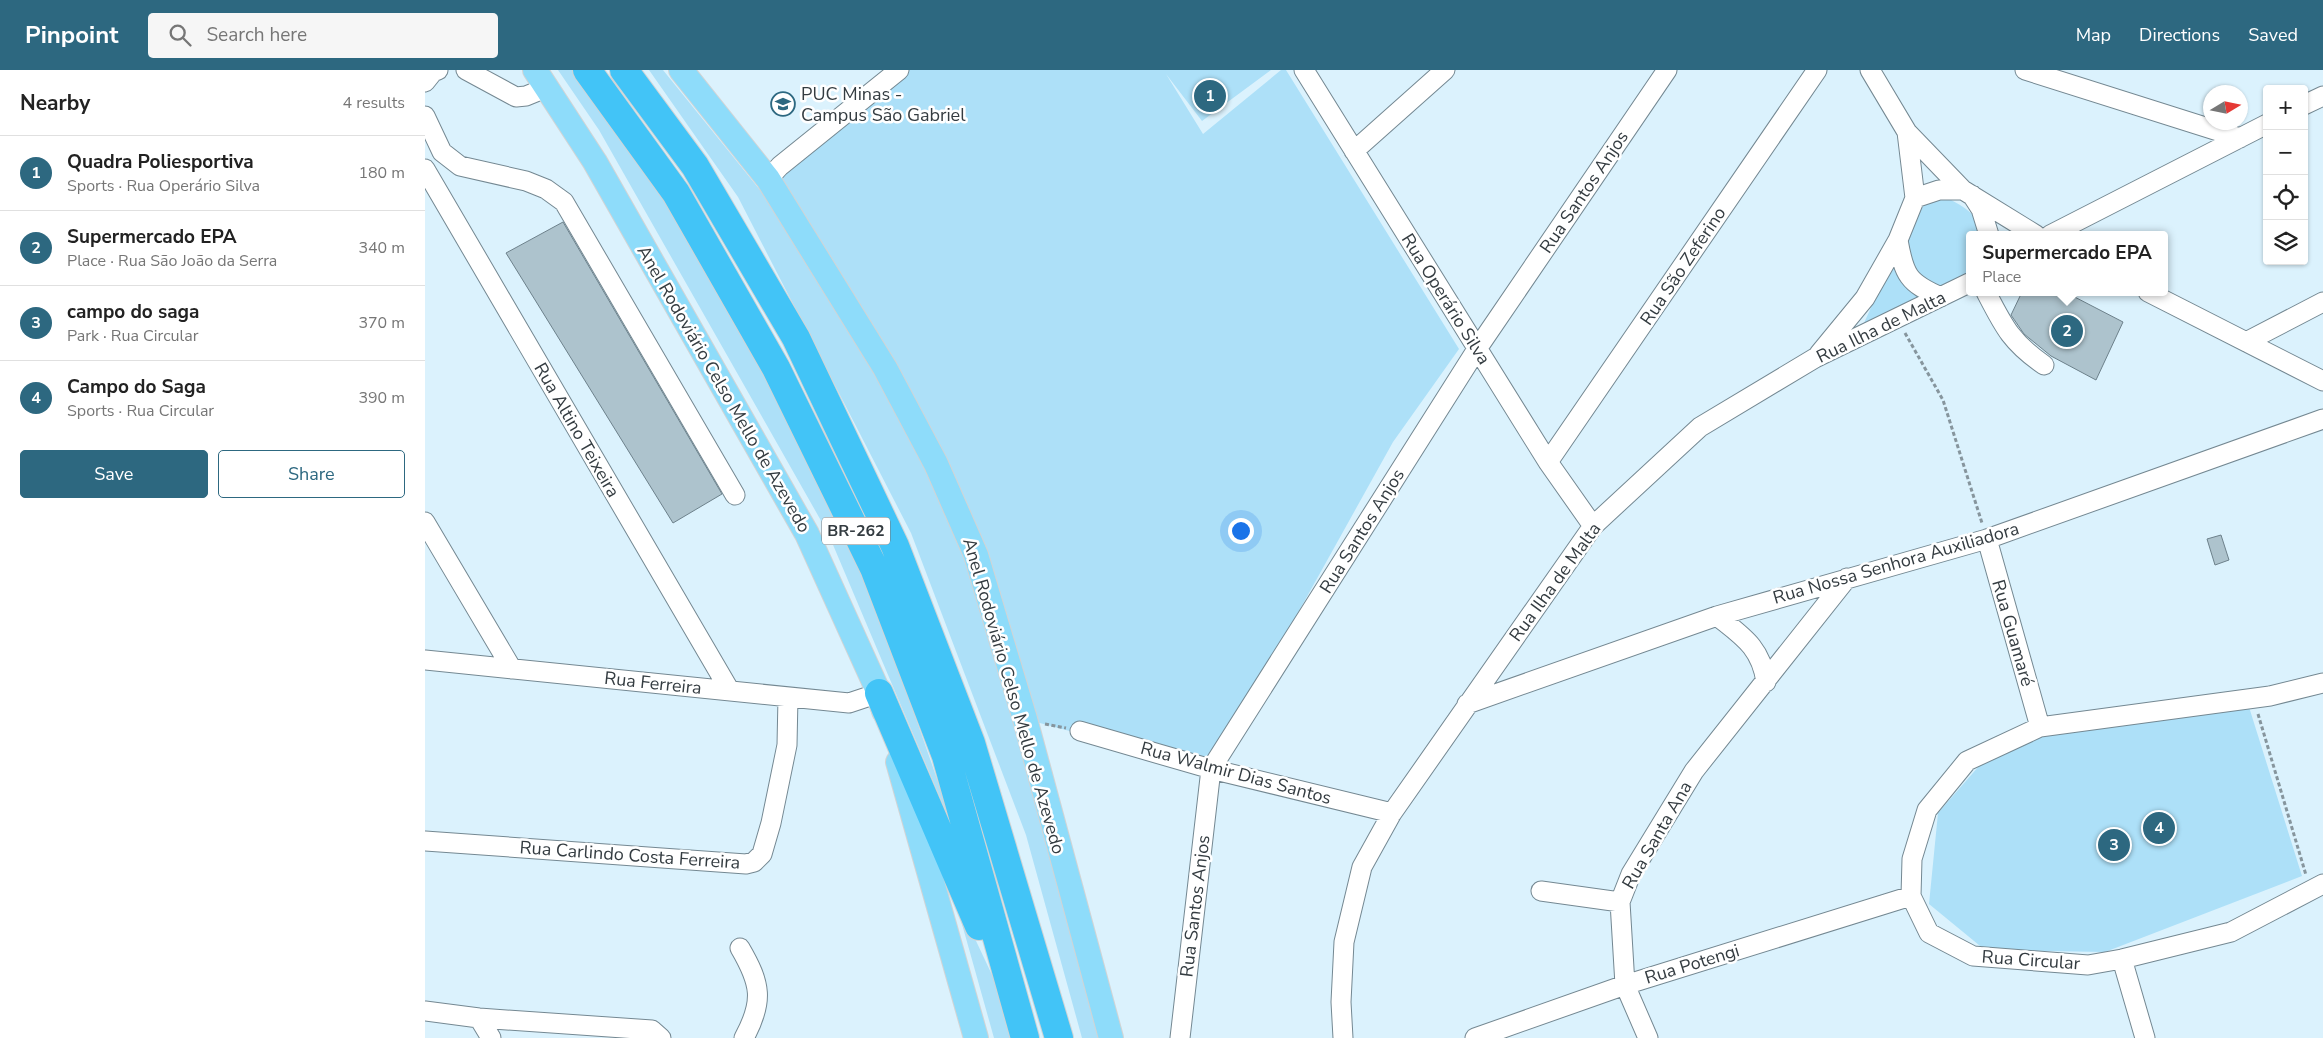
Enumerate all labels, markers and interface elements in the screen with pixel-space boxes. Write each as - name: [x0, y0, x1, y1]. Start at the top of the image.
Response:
- search box: [148, 13, 498, 58]
- text: Pinpoint: [25, 19, 118, 51]
- icon: search: [166, 21, 194, 49]
- text: Search here: [206, 22, 307, 48]
- text: Map: [2076, 23, 2111, 47]
- text: Directions: [2139, 23, 2220, 47]
- text: Saved: [2248, 23, 2298, 47]
- pin: 1: [1194, 77, 1226, 115]
- place label: PUC Minas - Campus São Gabriel: [801, 82, 966, 127]
- north arrow: [2203, 85, 2248, 130]
- map controls: [2263, 85, 2308, 265]
- button: +: [2263, 85, 2308, 130]
- text: Nearby: [20, 89, 90, 117]
- school or university icon: PUC Minas - Campus São Gabriel: [770, 91, 796, 117]
- text: 4 results: [343, 92, 405, 114]
- street label: Rua Santos Anjos: [1534, 126, 1634, 258]
- button: −: [2263, 130, 2308, 175]
- text: Quadra Poliesportiva: [67, 149, 254, 175]
- text: 1: [31, 162, 41, 184]
- text: 180 m: [358, 162, 405, 184]
- text: Sports · Rua Operário Silva: [67, 175, 260, 197]
- button: locate: [2263, 175, 2308, 220]
- street label: Rua São Zeferino: [1635, 202, 1731, 330]
- button: layers: [2263, 220, 2308, 265]
- text: Supermercado EPA: [67, 224, 237, 250]
- street label: Rua Operário Silva: [1396, 229, 1496, 369]
- popup: [1966, 231, 2168, 296]
- text: 2: [31, 237, 41, 259]
- text: 340 m: [358, 237, 405, 259]
- text: Supermercado EPA: [1982, 240, 2152, 266]
- street label: Anel Rodoviário Celso Mello de Azevedo: [632, 241, 816, 537]
- text: Place · Rua São João da Serra: [67, 250, 277, 272]
- text: Place: [1982, 266, 2021, 288]
- street label: Rua Ilha de Malta: [1812, 285, 1950, 369]
- text: campo do saga: [67, 299, 199, 325]
- text: 3: [31, 312, 41, 334]
- text: 370 m: [358, 312, 405, 334]
- pin: 2: [2051, 312, 2083, 350]
- text: Park · Rua Circular: [67, 325, 199, 347]
- street label: Rua Altino Teixeira: [529, 358, 625, 502]
- text: Campo do Saga: [67, 374, 206, 400]
- text: 4: [31, 387, 41, 409]
- text: 390 m: [358, 387, 405, 409]
- text: Sports · Rua Circular: [67, 400, 214, 422]
- button: Save: [20, 450, 208, 498]
- button: Share: [218, 450, 405, 498]
- street label: Rua Santos Anjos: [1314, 464, 1410, 598]
- street label: Rua Nossa Senhora Auxiliadora: [1770, 516, 2022, 610]
- road number: BR-262: [822, 518, 890, 544]
- your location: [1228, 518, 1254, 544]
- street label: Rua Ilha de Malta: [1504, 518, 1606, 646]
- street label: Anel Rodoviário Celso Mello de Azevedo: [957, 535, 1071, 857]
- street label: Rua Guamaré: [1986, 577, 2040, 689]
- street label: Rua Ferreira: [603, 666, 703, 700]
- street label: Rua Walmir Dias Santos: [1138, 736, 1334, 810]
- street label: Rua Santa Ana: [1616, 777, 1698, 893]
- pin: 4: [2143, 809, 2175, 847]
- pin: 3: [2098, 826, 2130, 864]
- street label: Rua Santos Anjos: [1174, 834, 1216, 978]
- street label: Rua Carlindo Costa Ferreira: [519, 835, 741, 875]
- street label: Rua Potengi: [1642, 938, 1742, 990]
- street label: Rua Circular: [1981, 945, 2082, 975]

